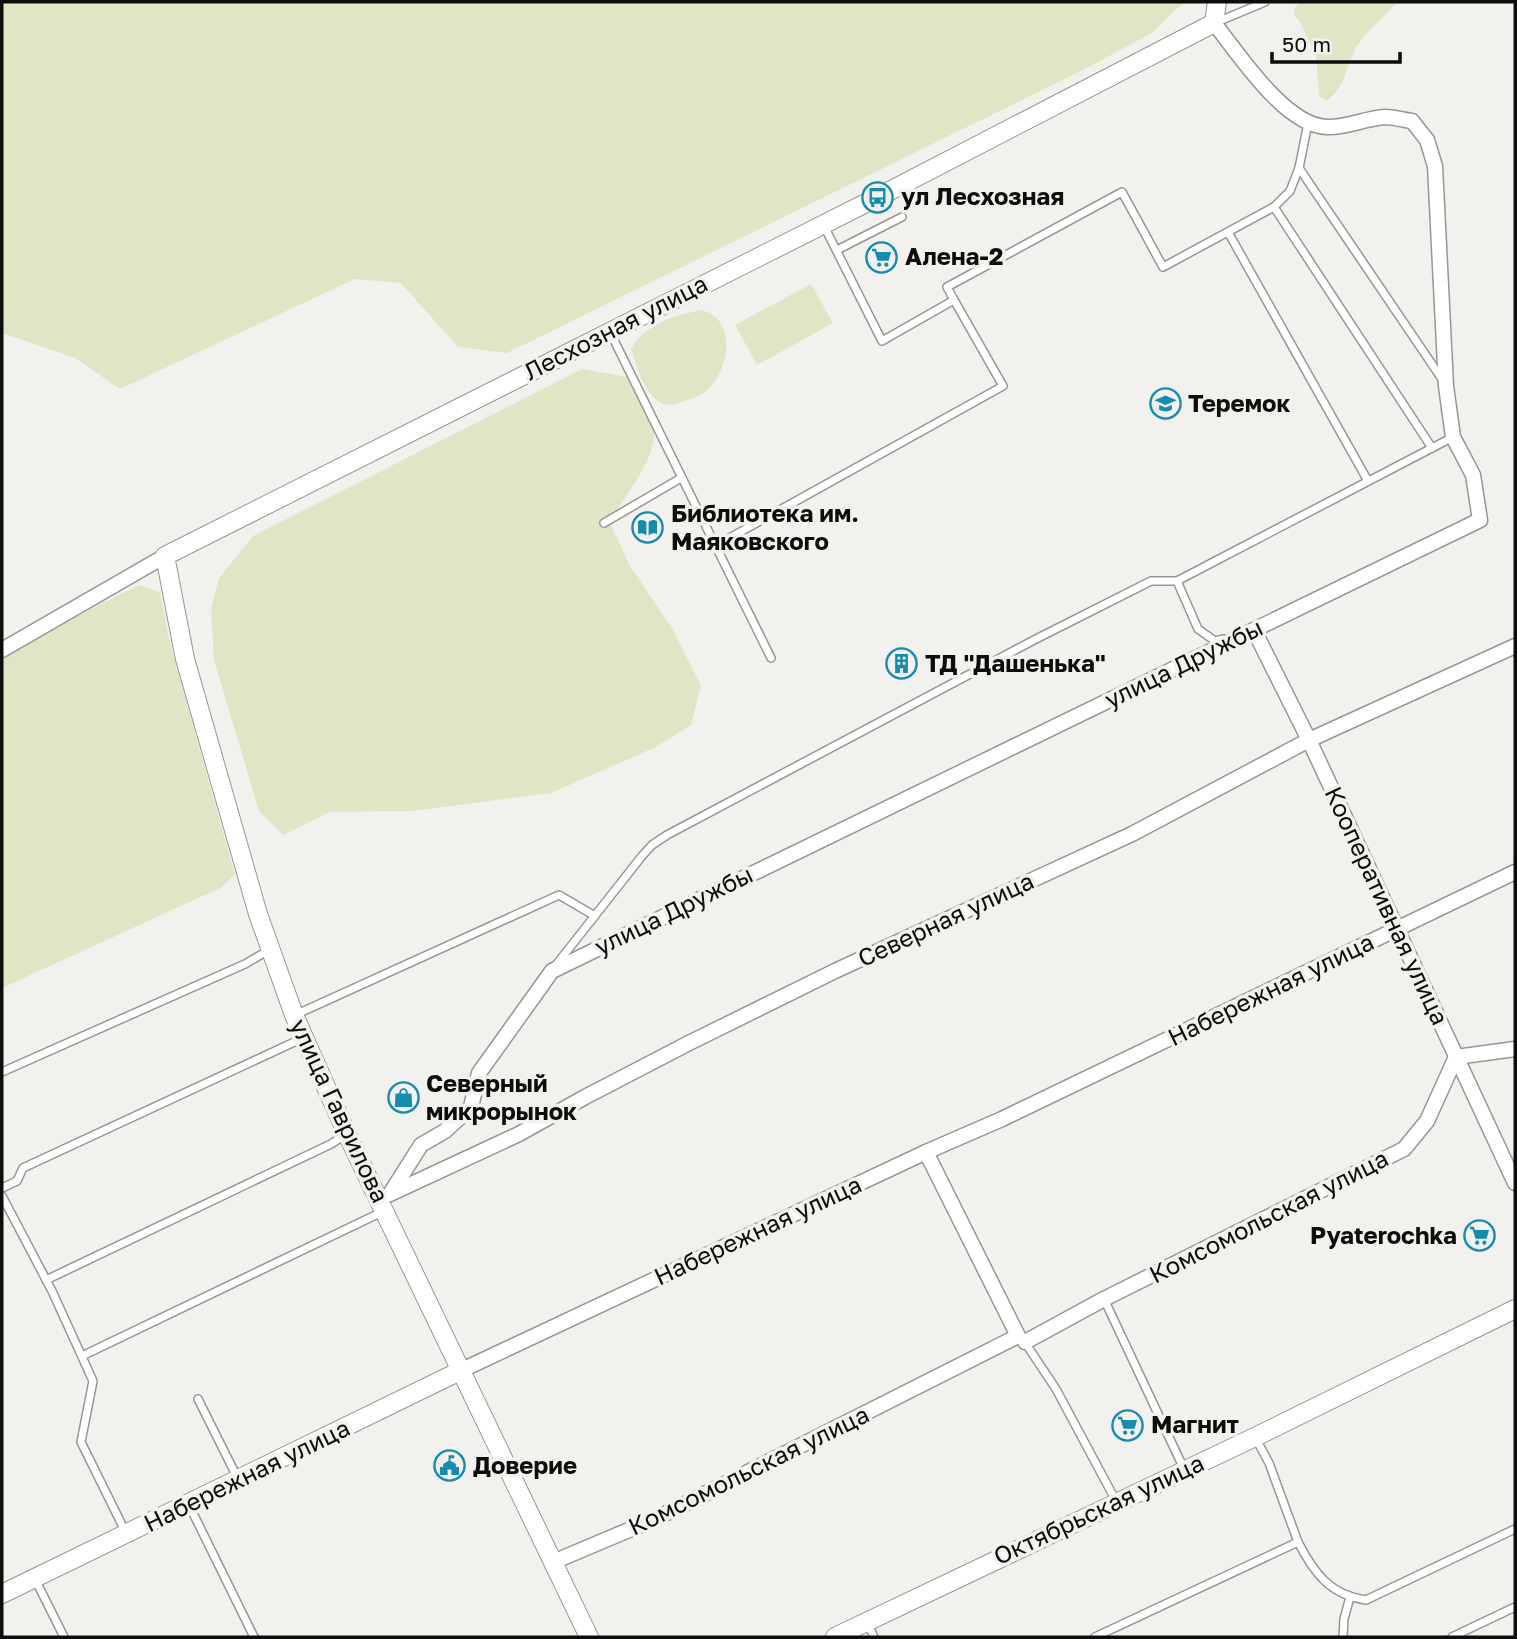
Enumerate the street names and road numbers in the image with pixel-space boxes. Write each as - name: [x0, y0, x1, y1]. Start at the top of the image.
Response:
- street label: Лесхозная улица: [519, 268, 712, 385]
- street label: улица Дружбы: [1099, 612, 1267, 714]
- street label: Кооперативная улица: [1319, 782, 1455, 1029]
- street label: улица Дружбы: [589, 859, 757, 961]
- street label: Северная улица: [853, 865, 1038, 972]
- street label: Набережная улица: [1163, 926, 1378, 1051]
- street label: улица Гаврилова: [285, 1014, 396, 1207]
- street label: Комсомольская улица: [1144, 1143, 1393, 1289]
- street label: Набережная улица: [649, 1169, 866, 1290]
- street label: Комсомольская улица: [623, 1399, 873, 1541]
- street label: Набережная улица: [139, 1412, 354, 1537]
- street label: Октябрьская улица: [989, 1447, 1208, 1570]

